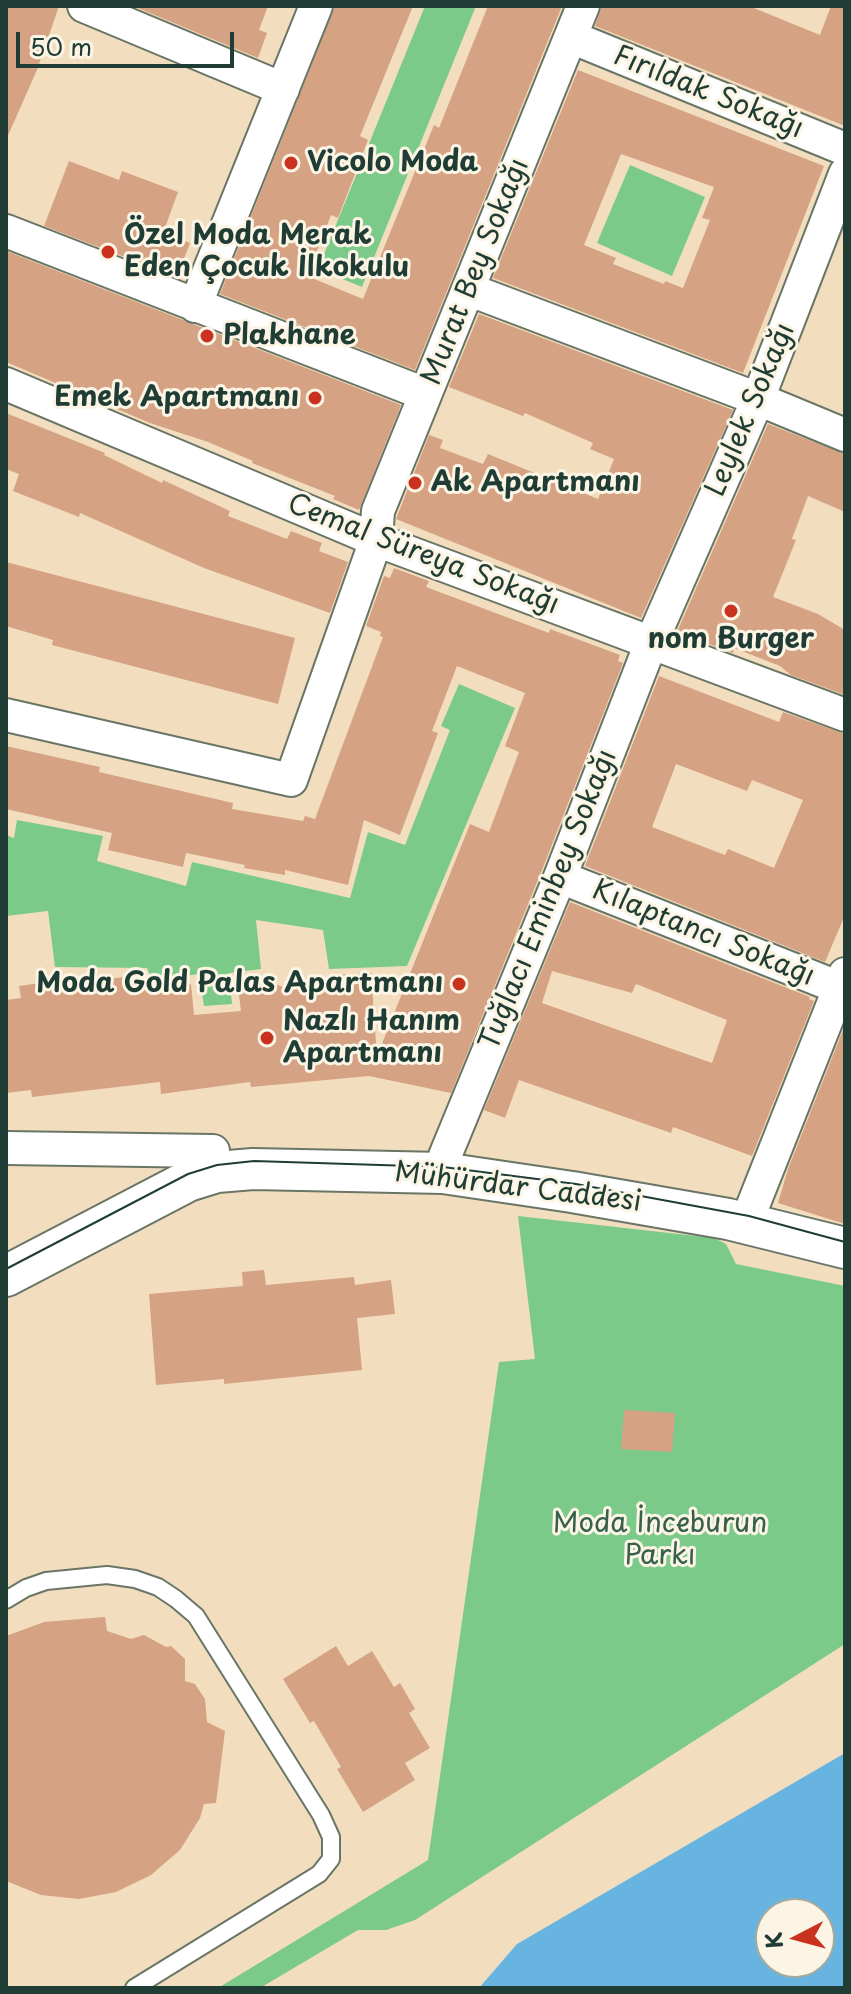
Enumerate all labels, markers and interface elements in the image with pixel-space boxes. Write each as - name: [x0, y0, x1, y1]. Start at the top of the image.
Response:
- scale bar: [20, 16, 238, 66]
- text: 50 m: [30, 28, 92, 64]
- street label: Fırıldak Sokağı: [608, 40, 808, 146]
- place label: Vicolo Moda: [307, 146, 478, 180]
- marker: Vicolo Moda: [282, 154, 300, 172]
- street label: Murat Bey Sokağı: [415, 154, 537, 390]
- place label: Özel Moda Merak Eden Çocuk İlkokulu: [124, 219, 409, 285]
- marker: Özel Moda Merak Eden Çocuk İlkokulu: [99, 243, 117, 261]
- street label: Leylek Sokağı: [699, 318, 803, 502]
- place label: Plakhane: [223, 319, 356, 353]
- marker: Plakhane: [198, 327, 216, 345]
- place label: Emek Apartmanı: [54, 381, 299, 415]
- marker: Emek Apartmanı: [306, 389, 324, 407]
- place label: Ak Apartmanı: [431, 466, 640, 500]
- marker: Ak Apartmanı: [406, 474, 424, 492]
- street label: Cemal Süreya Sokağı: [282, 488, 564, 622]
- marker: nom Burger: [722, 602, 740, 620]
- place label: nom Burger: [648, 623, 814, 657]
- street label: Tuğlacı Eminbey Sokağı: [473, 745, 625, 1055]
- street label: Kılaptancı Sokağı: [587, 874, 819, 994]
- place label: Moda Gold Palas Apartmanı: [36, 967, 443, 1001]
- marker: Moda Gold Palas Apartmanı: [450, 975, 468, 993]
- place label: Nazlı Hanım Apartmanı: [283, 1005, 460, 1071]
- marker: Nazlı Hanım Apartmanı: [258, 1029, 276, 1047]
- street label: Mühürdar Caddesi: [393, 1156, 643, 1220]
- park label: Moda İnceburun Parkı: [553, 1507, 767, 1573]
- north arrow: [755, 1898, 835, 1978]
- text: K: [755, 1931, 790, 1950]

